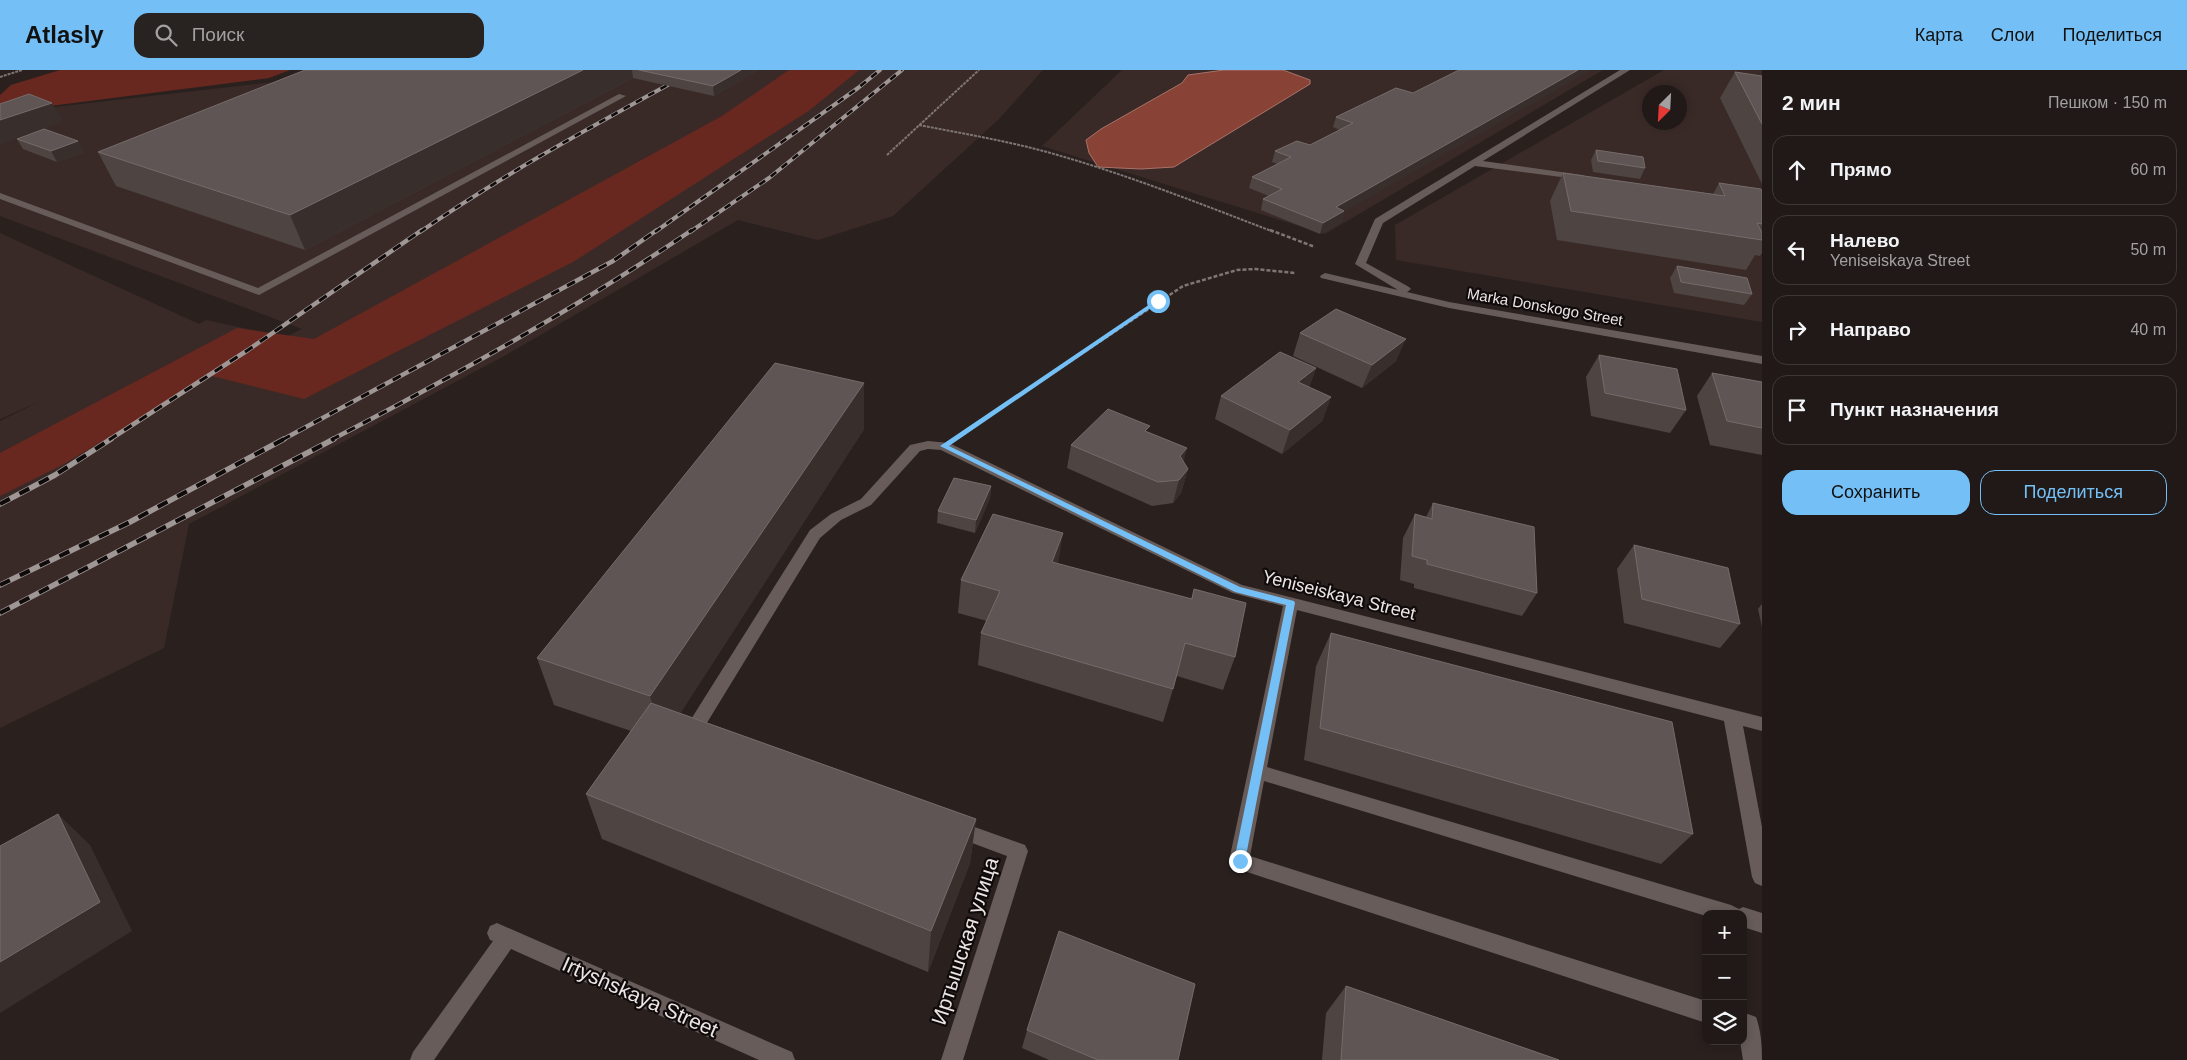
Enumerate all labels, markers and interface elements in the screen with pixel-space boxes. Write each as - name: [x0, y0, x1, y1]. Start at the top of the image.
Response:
- search box: [134, 13, 484, 58]
- text: Atlasly: [25, 21, 104, 48]
- icon: search: [152, 21, 180, 49]
- text: Поиск: [192, 24, 244, 45]
- text: Карта: [1915, 25, 1963, 45]
- text: Слои: [1991, 25, 2035, 45]
- text: Поделиться: [2063, 25, 2162, 45]
- north arrow: [1642, 85, 1687, 130]
- text: 2 мин: [1782, 91, 1841, 114]
- text: Пешком · 150 m: [2048, 94, 2167, 111]
- icon: ahead: [1783, 156, 1811, 184]
- text: Прямо: [1830, 159, 1892, 180]
- text: 60 m: [2130, 161, 2166, 178]
- text: Налево: [1830, 230, 1900, 251]
- icon: left: [1783, 236, 1811, 264]
- text: 50 m: [2130, 241, 2166, 258]
- text: Yeniseiskaya Street: [1830, 252, 1970, 269]
- street label: Marka Donskogo Street: [1466, 284, 1625, 329]
- route start: [1147, 290, 1170, 313]
- icon: right: [1783, 316, 1811, 344]
- text: Направо: [1830, 319, 1911, 340]
- text: 40 m: [2130, 321, 2166, 338]
- icon: arrive: [1783, 396, 1811, 424]
- text: Пункт назначения: [1830, 399, 1999, 420]
- button: Сохранить: [1782, 470, 1970, 515]
- button: Поделиться: [1980, 470, 2167, 515]
- street label: Yeniseiskaya Street: [1260, 566, 1418, 624]
- route end: [1229, 850, 1252, 873]
- street label: Иртышская улица: [927, 854, 1003, 1027]
- map controls: [1702, 910, 1747, 1045]
- button: +: [1702, 910, 1747, 955]
- street label: Irtyshskaya Street: [559, 952, 722, 1041]
- button: −: [1702, 955, 1747, 1000]
- button: layers: [1702, 1000, 1747, 1045]

